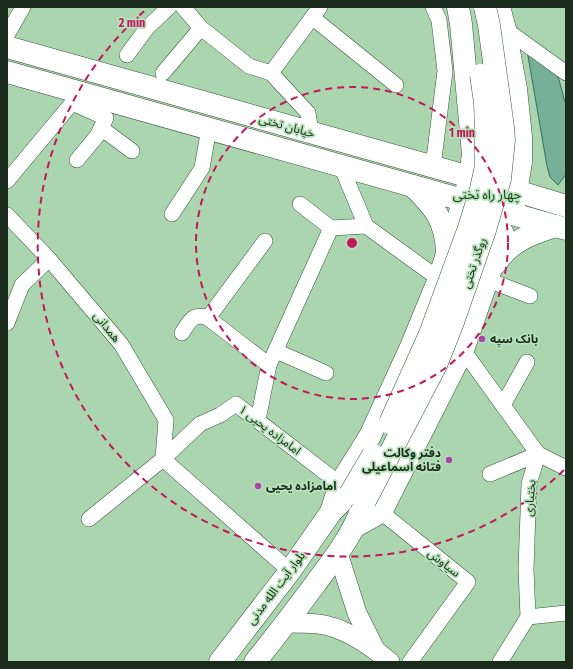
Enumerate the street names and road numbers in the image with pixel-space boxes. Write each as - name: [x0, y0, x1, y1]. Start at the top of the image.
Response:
- street label: خیابان تختی: [257, 111, 316, 141]
- street label: روگذر تختی: [459, 236, 489, 290]
- street label: همدانی: [90, 309, 124, 345]
- street label: امامزاده یحیی ۱: [236, 402, 304, 458]
- street label: بختیاری: [521, 479, 539, 517]
- street label: سیاوش: [425, 546, 463, 580]
- street label: بلوار آیت الله مدنی: [244, 549, 308, 627]

